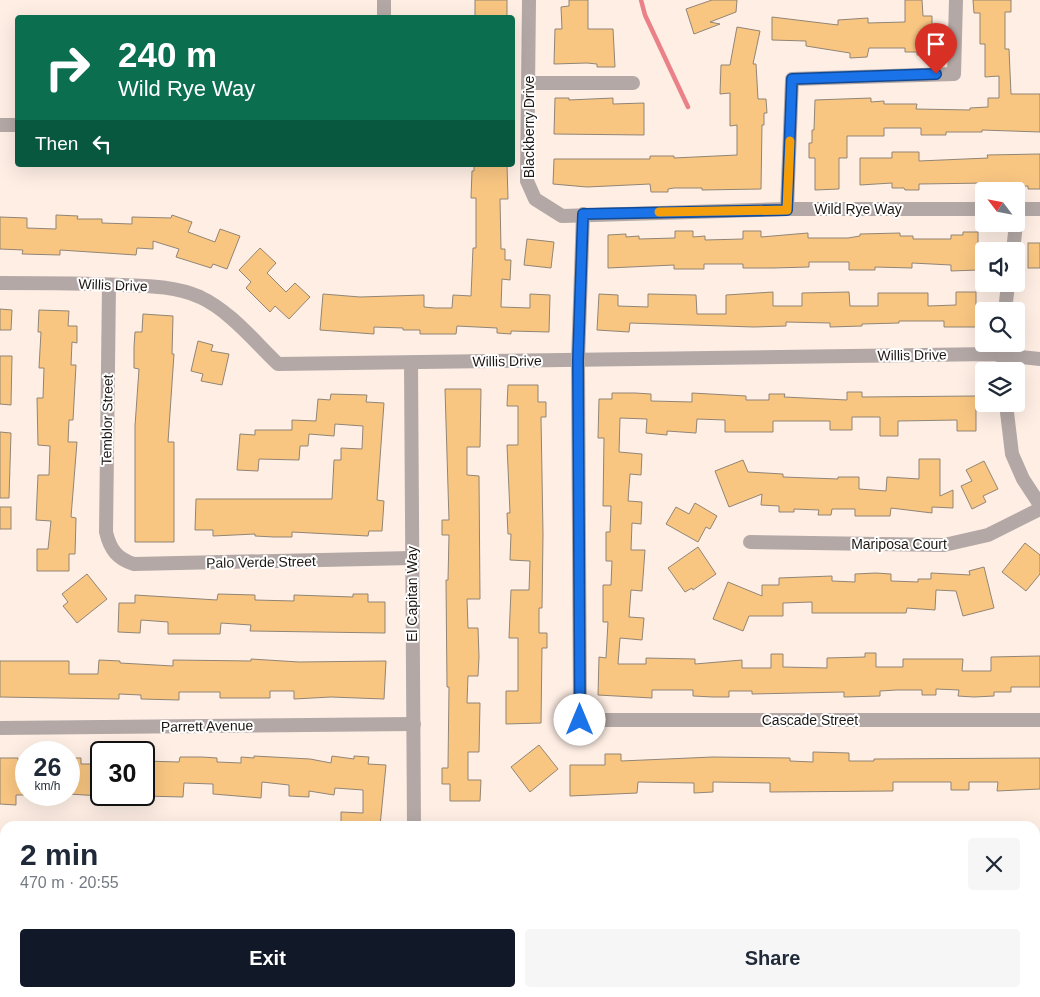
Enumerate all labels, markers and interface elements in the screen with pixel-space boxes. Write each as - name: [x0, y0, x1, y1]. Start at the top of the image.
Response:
- pin: [915, 23, 957, 74]
- icon: arrive: [922, 30, 950, 58]
- icon: right: [35, 35, 100, 100]
- text: 240 m: [118, 35, 217, 74]
- street label: Blackberry Drive: [521, 75, 537, 178]
- text: Wild Rye Way: [118, 76, 255, 101]
- icon: left: [88, 130, 116, 158]
- text: Then: [35, 133, 78, 154]
- north arrow: [975, 182, 1025, 232]
- map controls: [975, 182, 1025, 412]
- street label: Wild Rye Way: [814, 201, 902, 217]
- button: sound: [975, 242, 1025, 292]
- street label: Willis Drive: [78, 276, 148, 294]
- button: search: [975, 302, 1025, 352]
- street label: Willis Drive: [877, 346, 947, 364]
- street label: Willis Drive: [472, 352, 542, 370]
- button: layers: [975, 362, 1025, 412]
- street label: Temblor Street: [98, 374, 116, 466]
- street label: Mariposa Court: [851, 536, 947, 552]
- street label: El Capitan Way: [404, 546, 420, 642]
- street label: Palo Verde Street: [206, 553, 316, 571]
- position arrow: [553, 693, 605, 745]
- street label: Cascade Street: [762, 712, 858, 728]
- street label: Parrett Avenue: [161, 717, 254, 735]
- speed limit sign: 30: [90, 741, 155, 806]
- text: 26: [34, 753, 61, 781]
- text: km/h: [34, 779, 61, 793]
- text: 2 min: [20, 838, 98, 871]
- button: close: [968, 838, 1020, 890]
- text: 470 m · 20:55: [20, 874, 119, 891]
- button: Exit: [20, 929, 515, 987]
- button: Share: [525, 929, 1020, 987]

